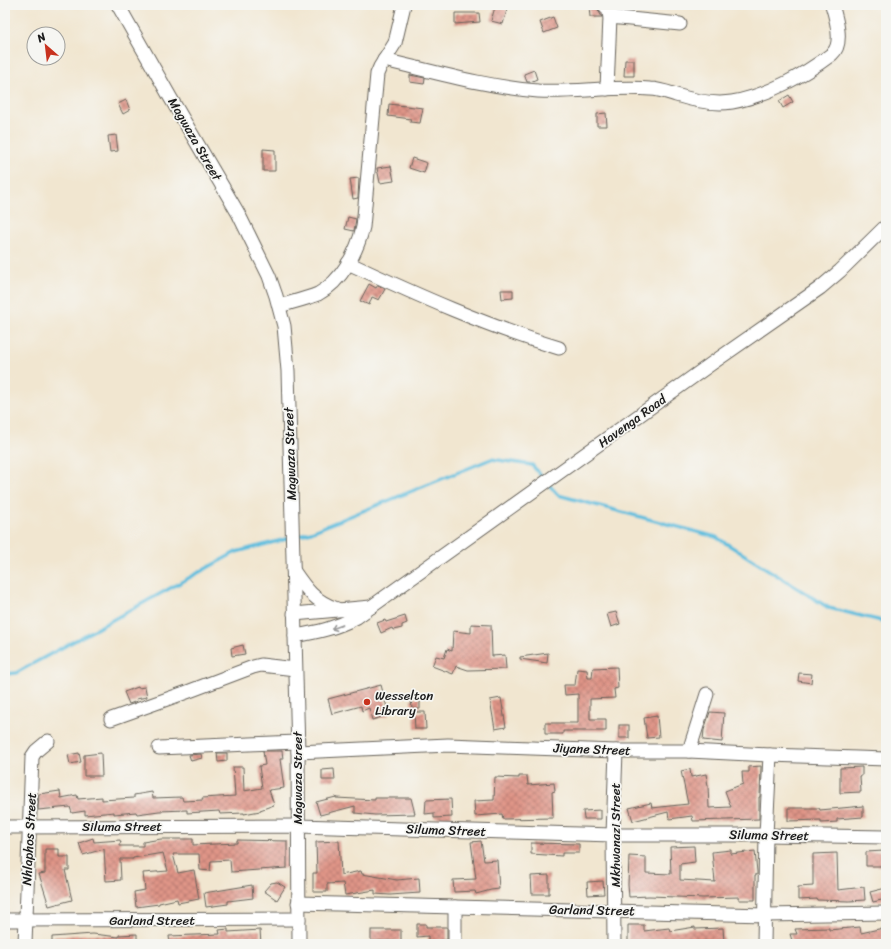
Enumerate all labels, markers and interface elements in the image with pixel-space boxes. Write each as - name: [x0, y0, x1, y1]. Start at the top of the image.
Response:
- north arrow: [26, 26, 66, 66]
- text: N: [33, 27, 50, 48]
- street label: Magwaza Street: [162, 93, 229, 186]
- street label: Havenga Road: [593, 388, 672, 454]
- street label: Magwaza Street: [277, 406, 303, 501]
- one-way arrow: [332, 623, 344, 631]
- place label: Wesselton Library: [375, 684, 433, 722]
- marker: Wesselton Library: [362, 697, 372, 707]
- street label: Magwaza Street: [286, 731, 309, 825]
- street label: Jiyane Street: [552, 736, 631, 762]
- street label: Mkhwanazi Street: [604, 783, 627, 887]
- street label: Nhlaphos Street: [15, 792, 43, 886]
- street label: Siluma Street: [82, 815, 162, 838]
- street label: Siluma Street: [406, 817, 487, 843]
- street label: Siluma Street: [729, 823, 810, 847]
- street label: Garland Street: [549, 898, 635, 922]
- street label: Garland Street: [109, 909, 195, 932]

